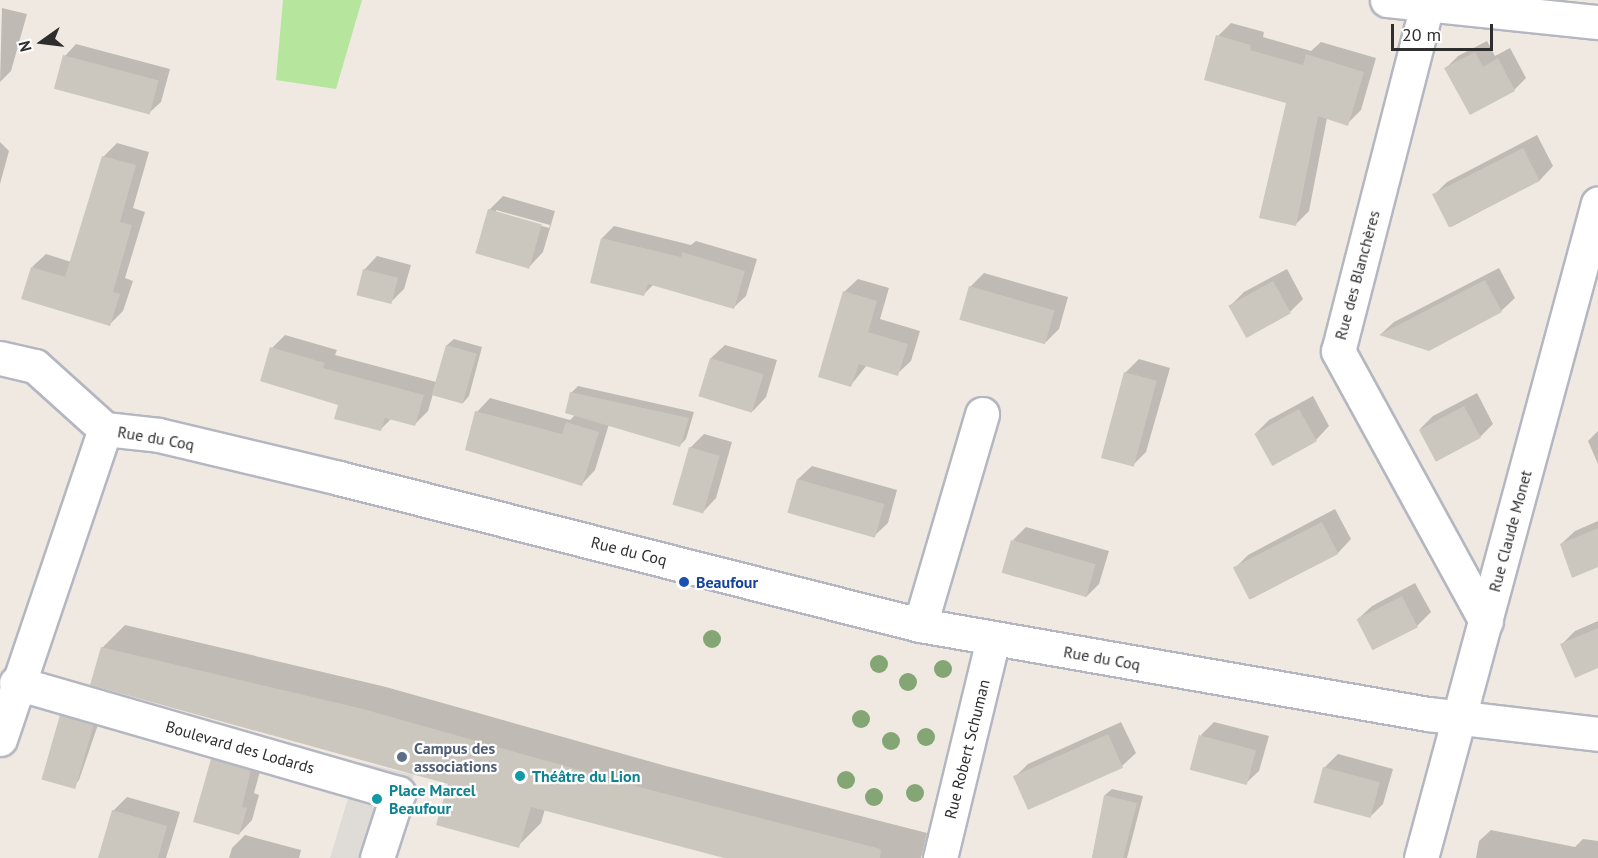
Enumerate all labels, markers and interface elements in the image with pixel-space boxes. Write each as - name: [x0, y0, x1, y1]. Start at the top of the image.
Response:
- north arrow: [12, 12, 72, 72]
- scale bar: [1394, 12, 1496, 50]
- text: 20 m: [1402, 23, 1441, 46]
- text: N: [14, 39, 36, 54]
- street label: Rue des Blanchères: [1330, 208, 1384, 342]
- street label: Rue du Coq: [116, 422, 196, 454]
- street label: Rue Claude Monet: [1485, 468, 1535, 594]
- street label: Rue du Coq: [589, 532, 669, 570]
- place label: Beaufour: [696, 572, 758, 592]
- marker: Beaufour: [677, 575, 691, 589]
- street label: Rue du Coq: [1062, 642, 1142, 674]
- street label: Rue Robert Schuman: [940, 677, 994, 821]
- street label: Boulevard des Lodards: [163, 717, 317, 777]
- place label: Campus des associations: [414, 738, 497, 776]
- marker: Campus des associations: [395, 750, 409, 764]
- place label: Théâtre du Lion: [532, 766, 640, 786]
- marker: Théâtre du Lion: [513, 769, 527, 783]
- place label: Place Marcel Beaufour: [389, 780, 475, 818]
- marker: Place Marcel Beaufour: [370, 792, 384, 806]

